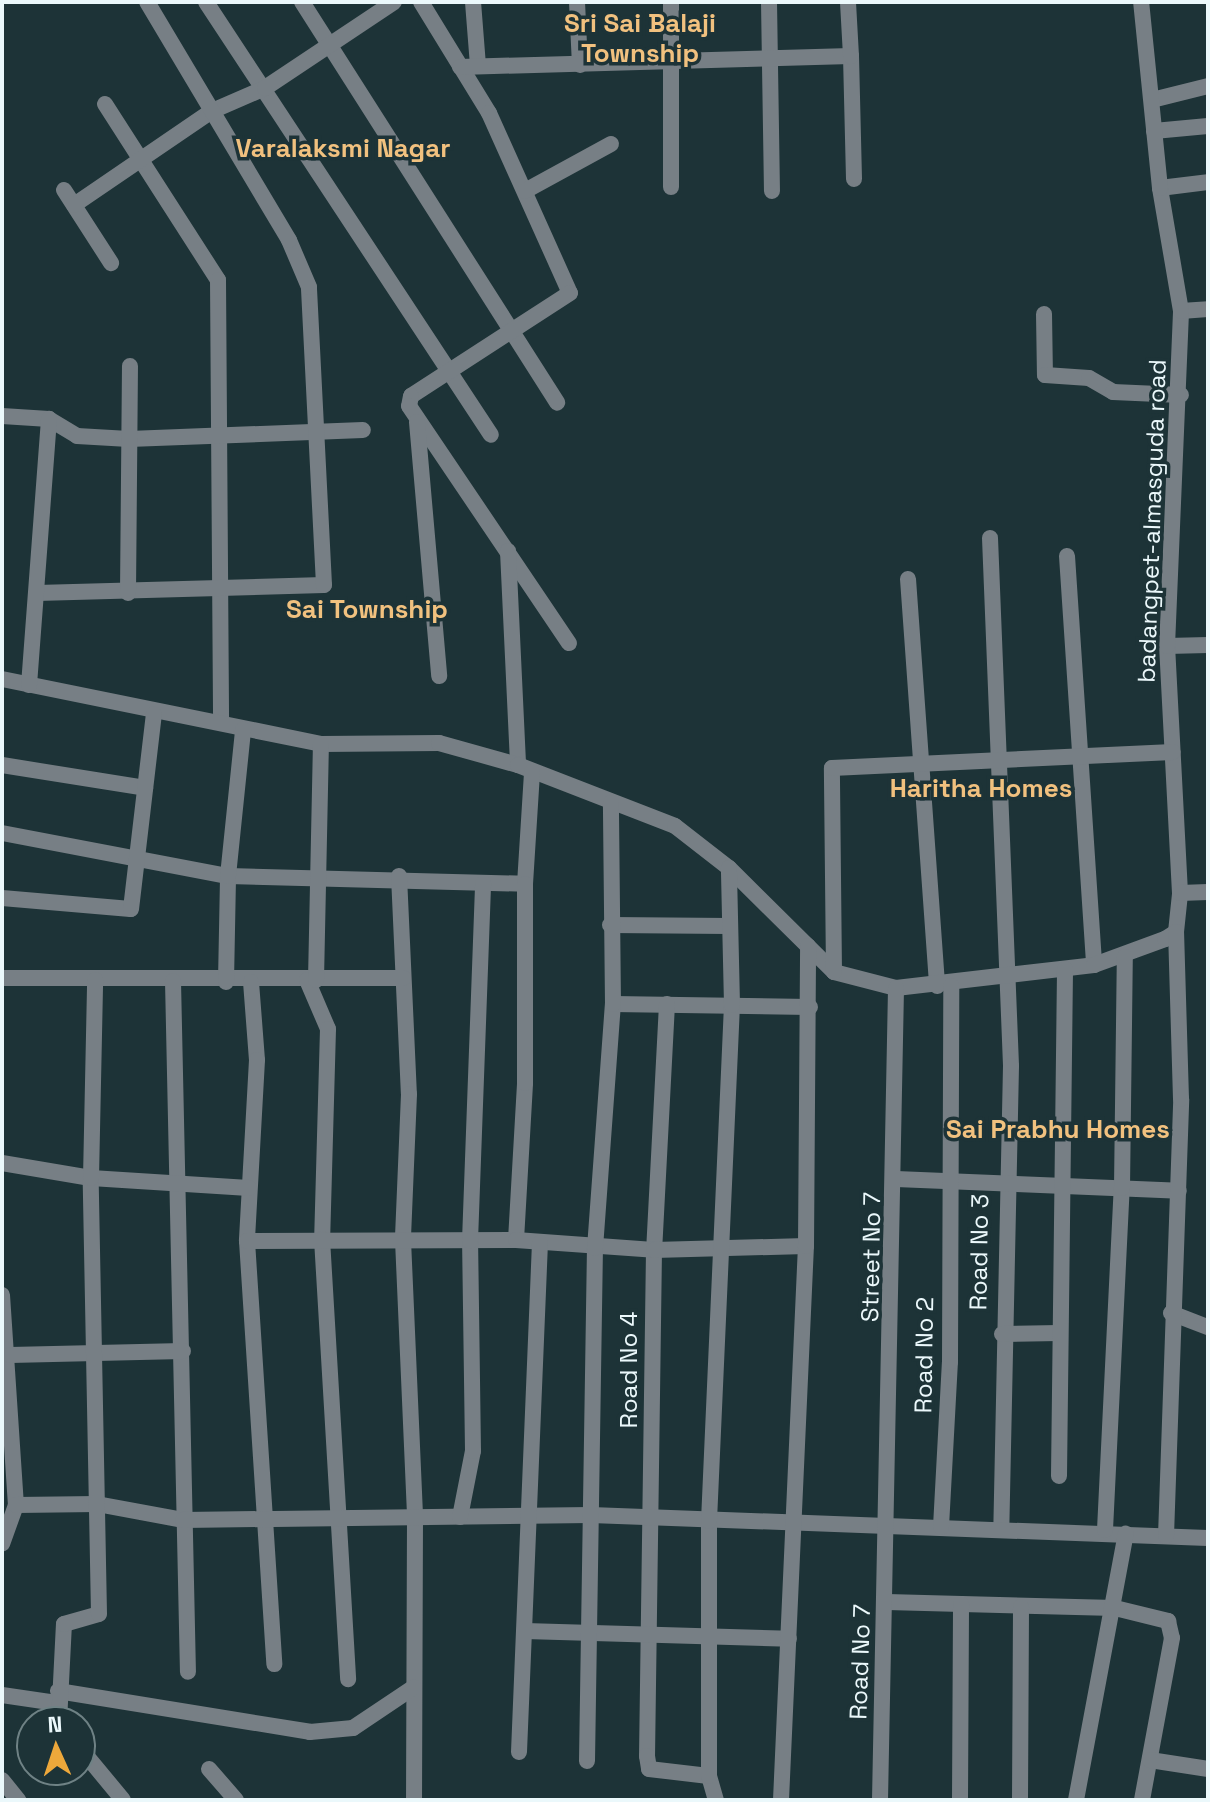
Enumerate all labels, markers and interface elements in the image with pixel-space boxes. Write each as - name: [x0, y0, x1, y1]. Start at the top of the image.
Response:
- district label: Sri Sai Balaji Township: [564, 8, 716, 70]
- district label: Varalaksmi Nagar: [235, 133, 451, 165]
- street label: badangpet-almasguda road: [1132, 359, 1172, 683]
- district label: Sai Township: [286, 594, 448, 626]
- district label: Haritha Homes: [890, 773, 1072, 805]
- district label: Sai Prabhu Homes: [946, 1114, 1170, 1146]
- street label: Street No 7: [855, 1192, 887, 1322]
- street label: Road No 3: [964, 1194, 994, 1310]
- street label: Road No 2: [909, 1297, 939, 1413]
- street label: Road No 4: [615, 1311, 643, 1429]
- street label: Road No 7: [844, 1604, 876, 1720]
- north arrow: [16, 1706, 96, 1786]
- text: N: [47, 1710, 63, 1738]

